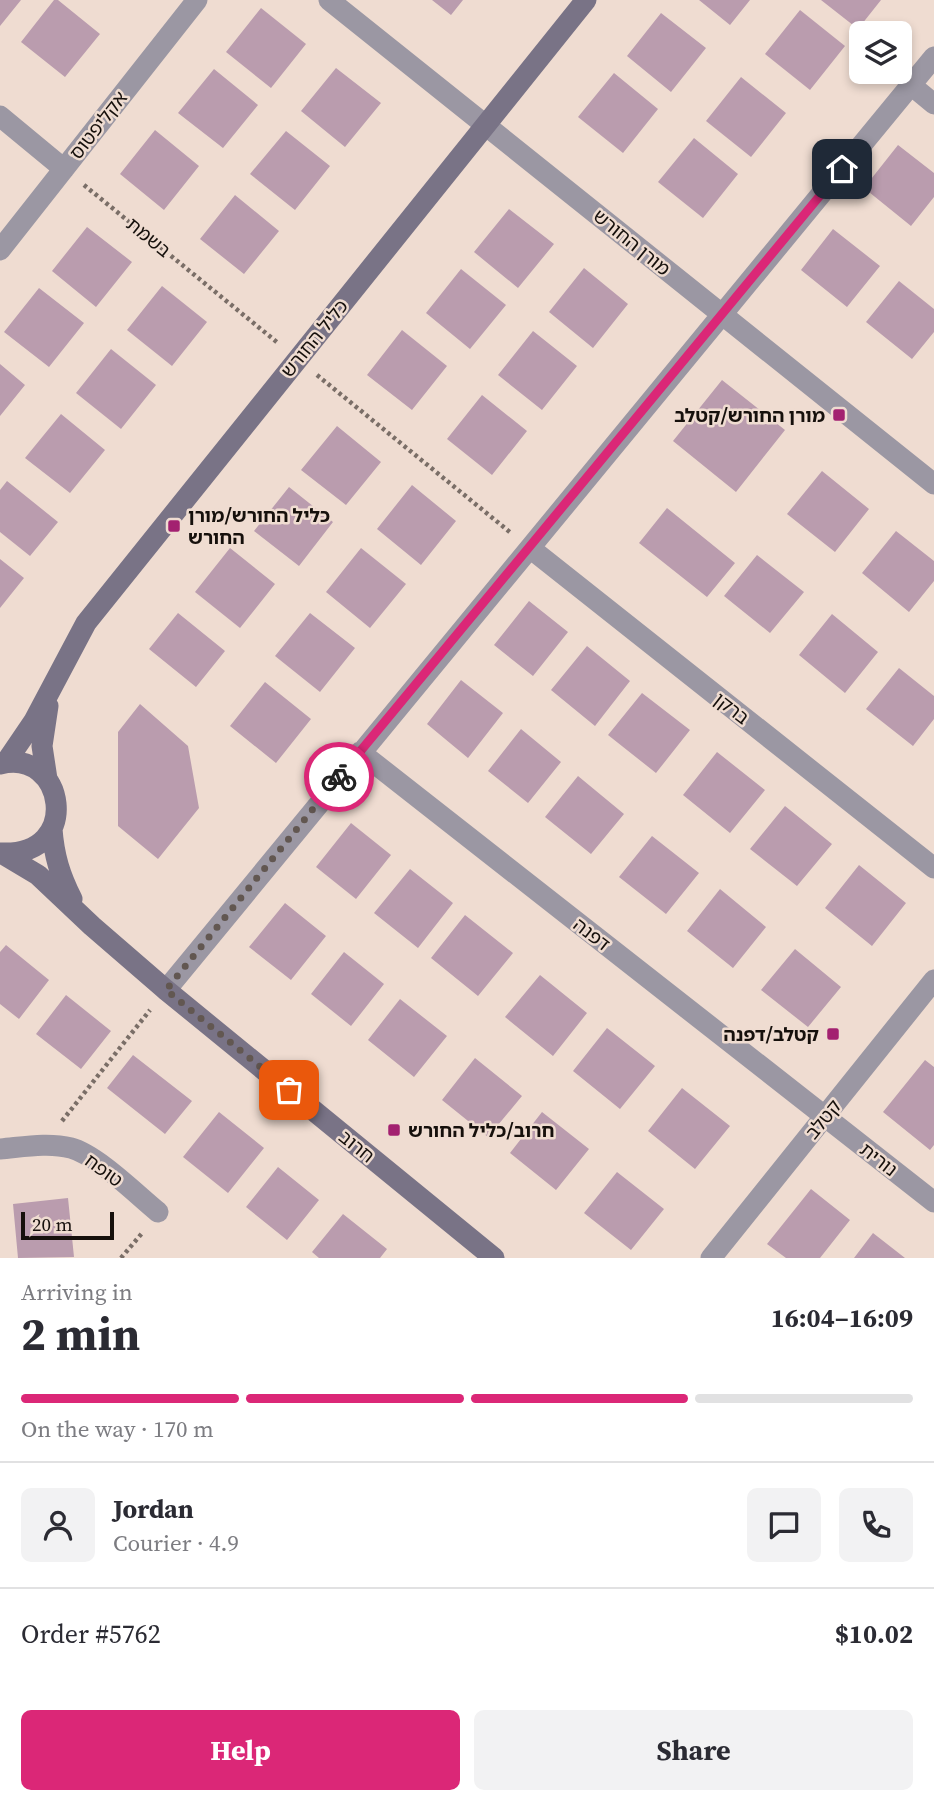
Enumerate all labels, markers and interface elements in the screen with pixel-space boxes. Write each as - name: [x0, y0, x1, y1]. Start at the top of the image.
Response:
- map controls: [849, 21, 912, 84]
- button: layers: [849, 21, 912, 84]
- street label: אקליפטוס: [63, 85, 133, 165]
- pin: [812, 139, 872, 199]
- icon: home: [823, 150, 861, 188]
- street label: מורן החורש: [588, 203, 676, 281]
- street label: בשמת: [121, 211, 177, 263]
- street label: כליל החורש: [274, 293, 354, 383]
- place label: מורן החורש/קטלב: [674, 402, 825, 428]
- marker: מורן החורש/קטלב: [831, 407, 847, 423]
- place label: כליל החורש/מורן החורש: [188, 502, 330, 550]
- marker: כליל החורש/מורן החורש: [166, 518, 182, 534]
- street label: ברקן: [709, 686, 755, 730]
- courier: [304, 742, 374, 812]
- icon: bike: [320, 758, 358, 796]
- street label: דפנה: [568, 911, 616, 957]
- place label: קטלב/דפנה: [723, 1021, 819, 1047]
- marker: קטלב/דפנה: [825, 1026, 841, 1042]
- pin: [259, 1060, 319, 1120]
- icon: bag: [270, 1071, 308, 1109]
- street label: קטלב: [799, 1094, 847, 1144]
- place label: חרוב/כליל החורש: [408, 1117, 555, 1143]
- marker: חרוב/כליל החורש: [386, 1122, 402, 1138]
- street label: חרוב: [334, 1124, 380, 1168]
- street label: נורית: [855, 1136, 903, 1182]
- street label: טופח: [80, 1147, 128, 1193]
- scale bar: [21, 1209, 114, 1241]
- text: 20 m: [32, 1211, 73, 1237]
- text: Arriving in: [21, 1276, 133, 1308]
- text: 16:04–16:09: [771, 1300, 913, 1336]
- text: 2 min: [21, 1302, 140, 1365]
- text: On the way · 170 m: [21, 1413, 214, 1445]
- button: person: [21, 1488, 95, 1562]
- button: chat: [747, 1488, 821, 1562]
- button: phone: [839, 1488, 913, 1562]
- text: Jordan: [113, 1491, 194, 1527]
- text: Courier · 4.9: [113, 1527, 239, 1559]
- text: Order #5762: [21, 1616, 161, 1652]
- text: $10.02: [835, 1616, 913, 1652]
- button: Help: [21, 1710, 460, 1790]
- button: Share: [474, 1710, 913, 1790]

